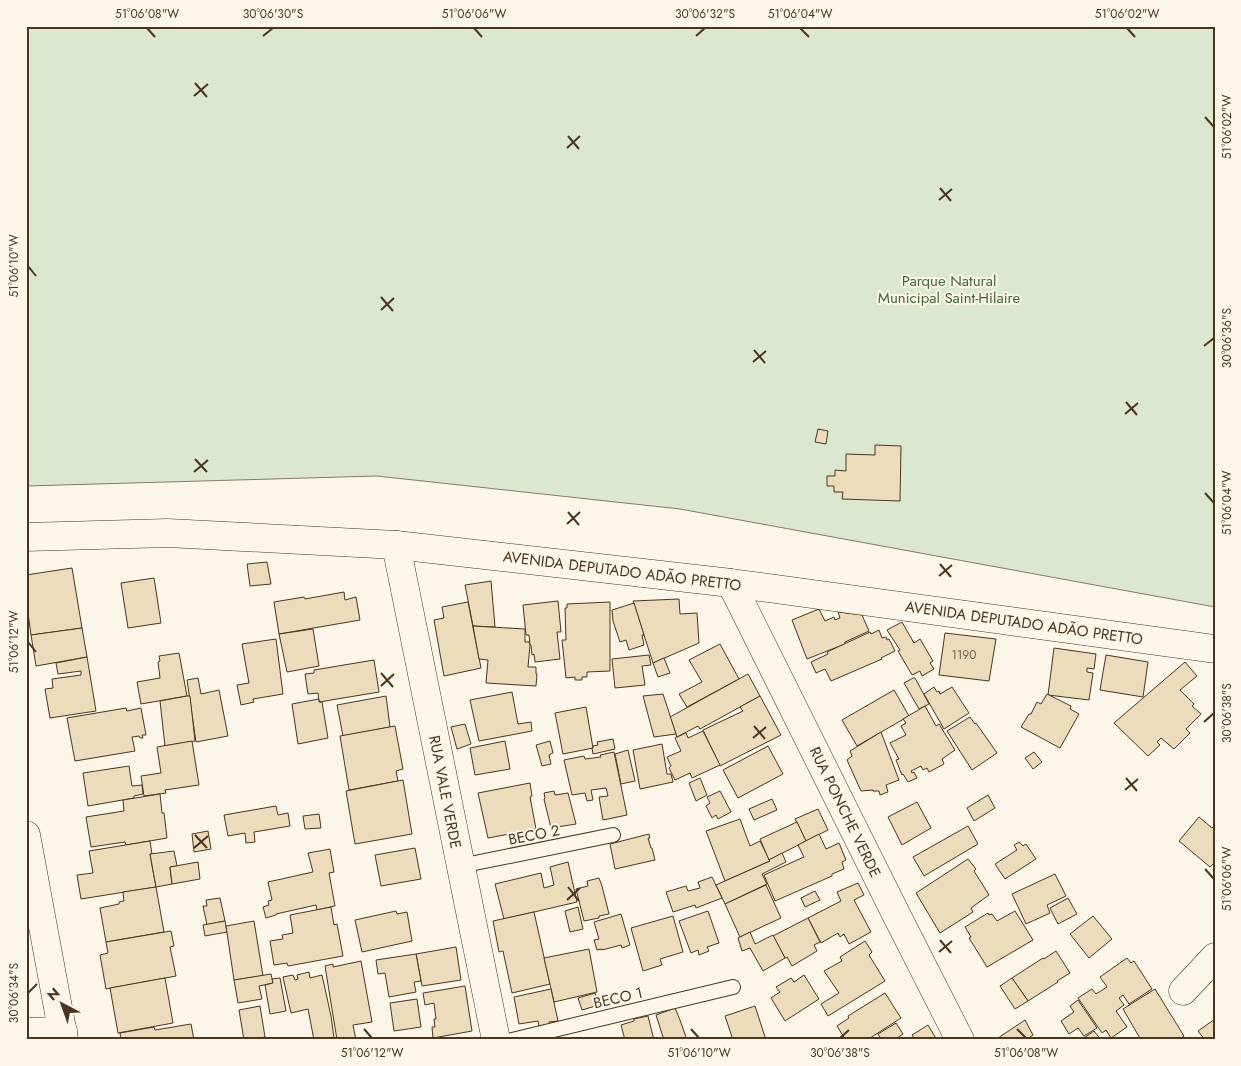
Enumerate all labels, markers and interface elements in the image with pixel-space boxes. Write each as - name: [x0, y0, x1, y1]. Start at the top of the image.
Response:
- text: 51°06'08"W: [115, 5, 179, 23]
- text: 30°06'30"S: [243, 5, 304, 23]
- text: 51°06'06"W: [442, 5, 506, 23]
- text: 30°06'32"S: [675, 5, 735, 23]
- text: 51°06'04"W: [768, 5, 832, 23]
- text: 51°06'02"W: [1095, 5, 1159, 23]
- text: 51°06'02"W: [1218, 95, 1236, 159]
- text: 51°06'10"W: [5, 234, 23, 298]
- park label: Parque Natural Municipal Saint-Hilaire: [878, 270, 1020, 309]
- text: 30°06'36"S: [1218, 307, 1236, 368]
- text: 51°06'04"W: [1218, 471, 1236, 535]
- street label: AVENIDA DEPUTADO ADÃO PRETTO: [502, 545, 742, 597]
- street label: AVENIDA DEPUTADO ADÃO PRETTO: [904, 595, 1144, 651]
- text: 51°06'12"W: [5, 611, 23, 673]
- house number: 1190: [952, 646, 976, 664]
- text: 30°06'38"S: [1218, 683, 1236, 743]
- street label: RUA VALE VERDE: [423, 733, 467, 851]
- street label: RUA PONCHE VERDE: [804, 743, 886, 881]
- street label: BECO 2: [506, 819, 562, 851]
- text: 51°06'06"W: [1218, 847, 1236, 911]
- text: 30°06'34"S: [5, 962, 23, 1023]
- north arrow: [38, 978, 88, 1028]
- street label: BECO 1: [591, 982, 645, 1014]
- text: N: [43, 983, 64, 1005]
- text: 51°06'12"W: [341, 1044, 403, 1062]
- text: 51°06'10"W: [667, 1044, 731, 1062]
- text: 30°06'38"S: [810, 1044, 870, 1062]
- text: 51°06'08"W: [994, 1044, 1058, 1062]

